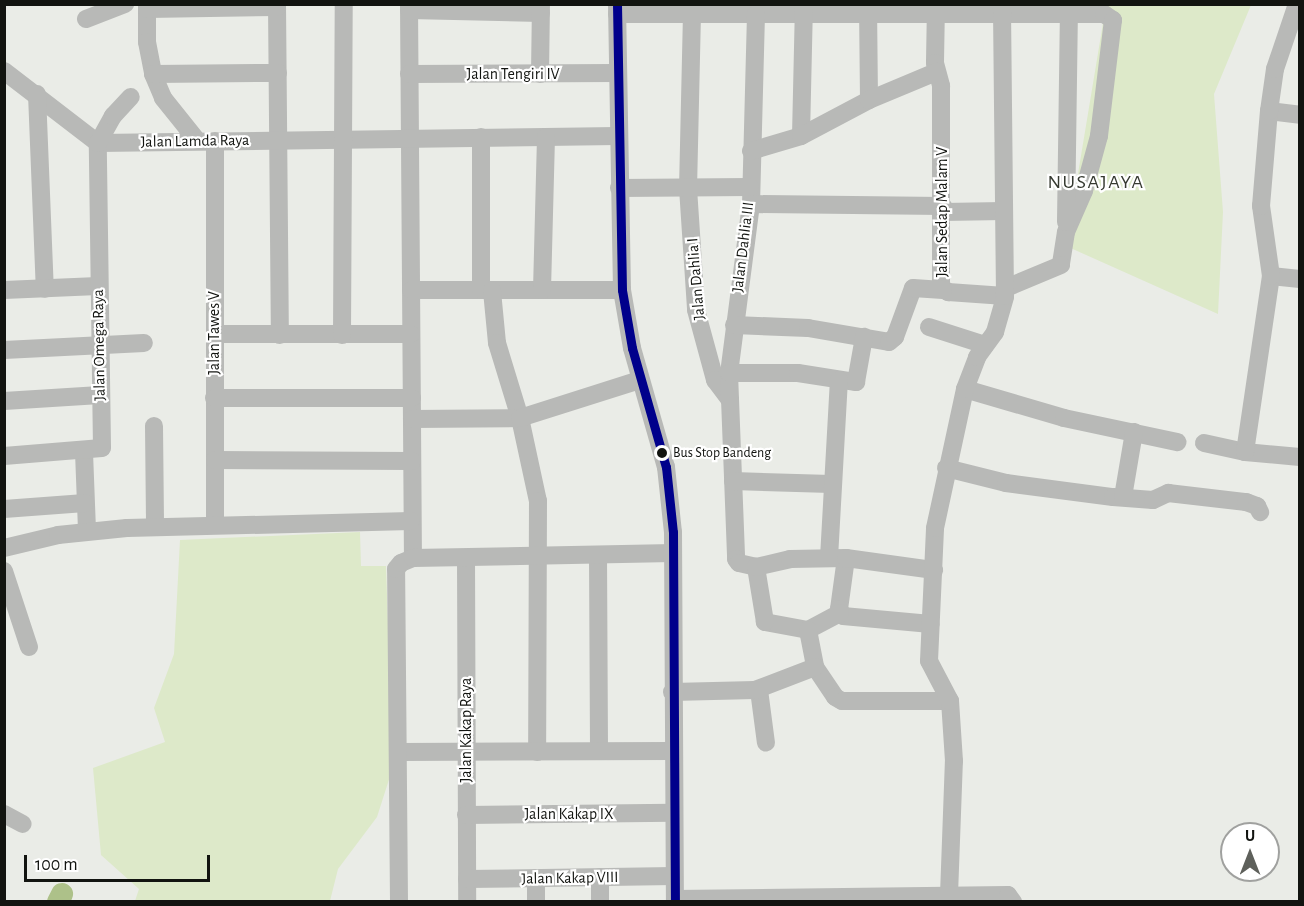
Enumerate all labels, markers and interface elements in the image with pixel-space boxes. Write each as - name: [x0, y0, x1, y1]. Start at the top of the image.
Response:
- street label: Jalan Tengiri IV: [467, 64, 559, 84]
- street label: Jalan Lamda Raya: [140, 130, 250, 152]
- street label: Jalan Sedap Malam V: [932, 147, 952, 277]
- district label: NUSAJAYA: [1047, 170, 1145, 194]
- street label: Jalan Dahlia III: [728, 201, 758, 293]
- street label: Jalan Dahlia I: [683, 237, 709, 321]
- street label: Jalan Omega Raya: [88, 289, 110, 401]
- street label: Jalan Tawes V: [204, 291, 224, 375]
- place label: Bus Stop Bandeng: [673, 445, 771, 461]
- marker: Bus Stop Bandeng: [656, 447, 668, 459]
- street label: Jalan Kakap Raya: [456, 678, 476, 782]
- street label: Jalan Kakap IX: [524, 804, 614, 824]
- north arrow: [1220, 822, 1280, 882]
- text: U: [1245, 828, 1255, 844]
- scale bar: [27, 843, 213, 881]
- text: 100 m: [35, 856, 78, 874]
- street label: Jalan Kakap VIII: [521, 868, 619, 888]

